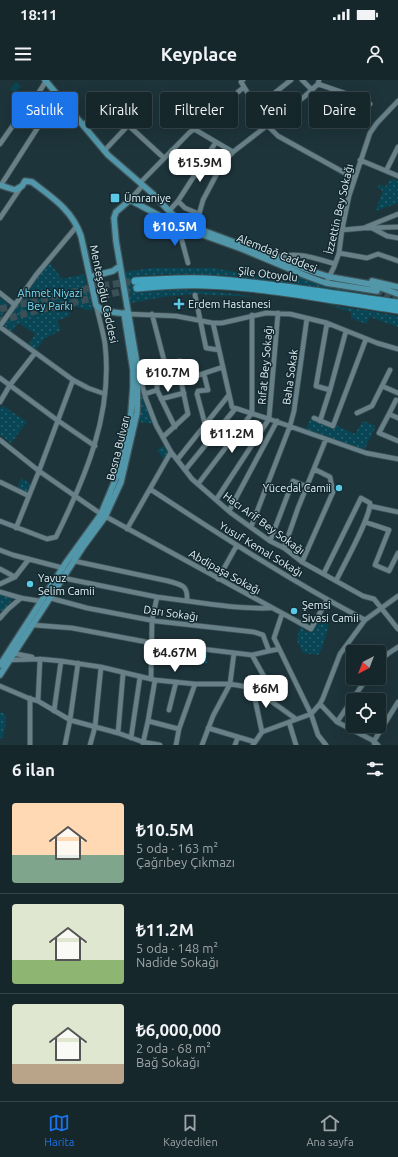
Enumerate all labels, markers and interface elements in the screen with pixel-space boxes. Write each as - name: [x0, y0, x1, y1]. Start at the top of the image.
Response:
- text: 18:11: [20, 6, 58, 23]
- icon: menu: [12, 43, 34, 65]
- icon: person: [364, 43, 386, 65]
- text: Keyplace: [161, 44, 237, 64]
- chip: Satılık: [12, 92, 78, 128]
- chip: Kiralık: [86, 92, 152, 128]
- chip: Filtreler: [160, 92, 238, 128]
- chip: Yeni: [246, 92, 301, 128]
- chip: Daire: [309, 92, 370, 128]
- pin: ₺15.9M: [167, 149, 233, 183]
- text: ₺15.9M: [178, 155, 222, 169]
- street label: İzzettin Bey Sokağı: [323, 163, 355, 255]
- marker: Ümraniye: [109, 192, 121, 204]
- place label: Ümraniye: [124, 192, 171, 204]
- pin: ₺10.5M: [142, 213, 208, 247]
- text: ₺10.5M: [153, 219, 197, 233]
- street label: Alemdağ Caddesi: [235, 231, 319, 275]
- street label: Menteşoğlu Caddesi: [88, 244, 120, 344]
- street label: Şile Otoyolu: [237, 264, 299, 284]
- park label: Ahmet Niyazi Bey Parkı: [17, 287, 83, 312]
- marker: Erdem Hastanesi: [173, 298, 185, 310]
- place label: Erdem Hastanesi: [188, 298, 271, 310]
- street label: Rıfat Bey Sokağı: [256, 325, 274, 405]
- street label: Baha Sokak: [280, 348, 300, 406]
- pin: ₺10.7M: [135, 359, 201, 393]
- text: ₺10.7M: [146, 365, 190, 379]
- street label: Bosna Bulvarı: [104, 414, 132, 482]
- pin: ₺11.2M: [199, 420, 265, 454]
- text: ₺11.2M: [210, 426, 254, 440]
- place label: Yücedal Camii: [263, 482, 331, 494]
- marker: Yücedal Camii: [334, 483, 344, 493]
- street label: Hacı Arif Bey Sokağı: [221, 489, 307, 557]
- street label: Yusuf Kemal Sokağı: [217, 519, 305, 579]
- street label: Abdipaşa Sokağı: [187, 547, 263, 597]
- place label: Yavuz Selim Camii: [38, 572, 95, 597]
- marker: Yavuz Selim Camii: [25, 579, 35, 589]
- place label: Şemsi Sivasi Camii: [302, 599, 359, 624]
- street label: Darı Sokağı: [143, 603, 199, 623]
- marker: Şemsi Sivasi Camii: [289, 606, 299, 616]
- pin: ₺4.67M: [142, 639, 208, 673]
- text: ₺4.67M: [153, 645, 197, 659]
- north arrow: [346, 645, 386, 685]
- map controls: [346, 645, 386, 733]
- pin: ₺6M: [247, 675, 285, 709]
- text: ₺6M: [253, 681, 279, 695]
- button: locate: [346, 693, 386, 733]
- icon: filters: [364, 758, 386, 780]
- text: 6 ilan: [12, 760, 55, 779]
- icon: home: [44, 819, 92, 867]
- text: ₺10.5M: [136, 820, 194, 839]
- text: 5 oda · 163 m²: [136, 841, 218, 855]
- text: Çağrıbey Çıkmazı: [136, 855, 235, 869]
- icon: home: [44, 920, 92, 968]
- text: ₺11.2M: [136, 920, 194, 939]
- text: 5 oda · 148 m²: [136, 941, 218, 955]
- text: Nadide Sokağı: [136, 955, 219, 969]
- icon: home: [44, 1020, 92, 1068]
- text: ₺6,000,000: [136, 1020, 221, 1039]
- text: 2 oda · 68 m²: [136, 1041, 211, 1055]
- text: Bağ Sokağı: [136, 1055, 200, 1069]
- tab: Harita: [44, 1112, 74, 1148]
- tab: Kaydedilen: [163, 1112, 218, 1148]
- tab: Ana sayfa: [306, 1112, 354, 1148]

